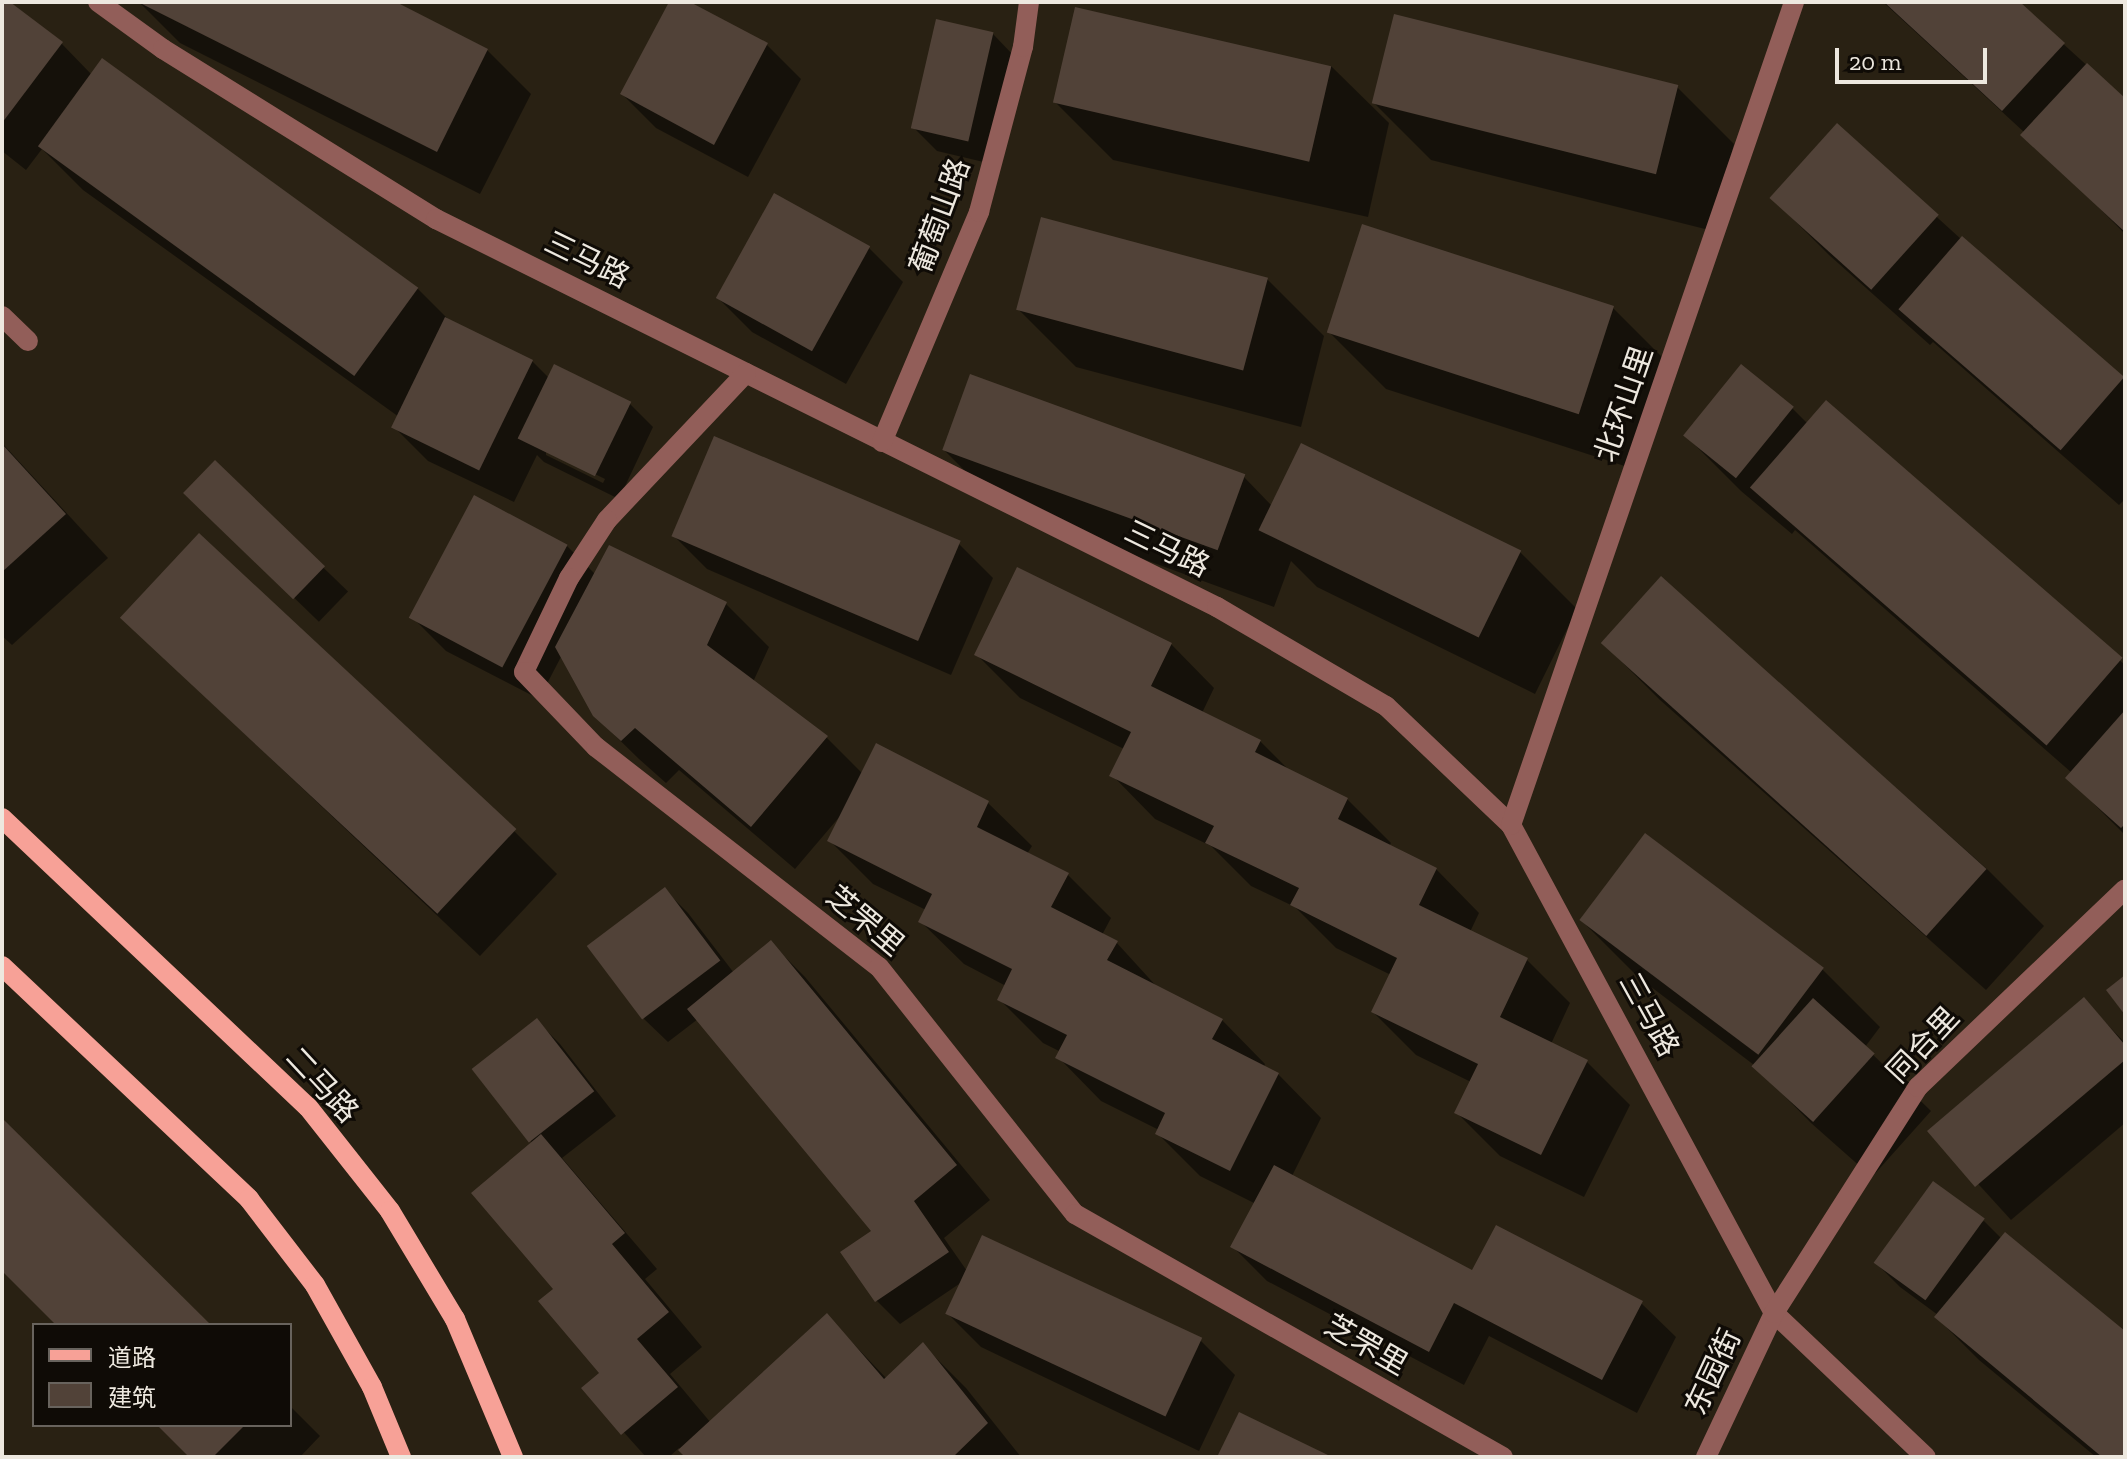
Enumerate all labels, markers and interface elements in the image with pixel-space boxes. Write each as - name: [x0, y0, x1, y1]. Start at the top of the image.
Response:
- scale bar: [1839, 32, 1991, 82]
- text: 20 m: [1849, 47, 1901, 76]
- street label: 葡萄山路: [903, 153, 977, 279]
- street label: 三马路: [539, 224, 635, 296]
- street label: 北环山里: [1587, 341, 1661, 467]
- street label: 三马路: [1119, 513, 1215, 585]
- street label: 芝罘里: [819, 878, 911, 964]
- street label: 三马路: [1611, 967, 1687, 1063]
- street label: 同合里: [1879, 1000, 1967, 1090]
- street label: 二马路: [278, 1040, 366, 1130]
- street label: 芝罘里: [1318, 1307, 1414, 1383]
- legend: [32, 1323, 292, 1427]
- street label: 东园街: [1678, 1324, 1748, 1420]
- text: 道路: [108, 1343, 156, 1372]
- text: 建筑: [108, 1383, 156, 1412]

